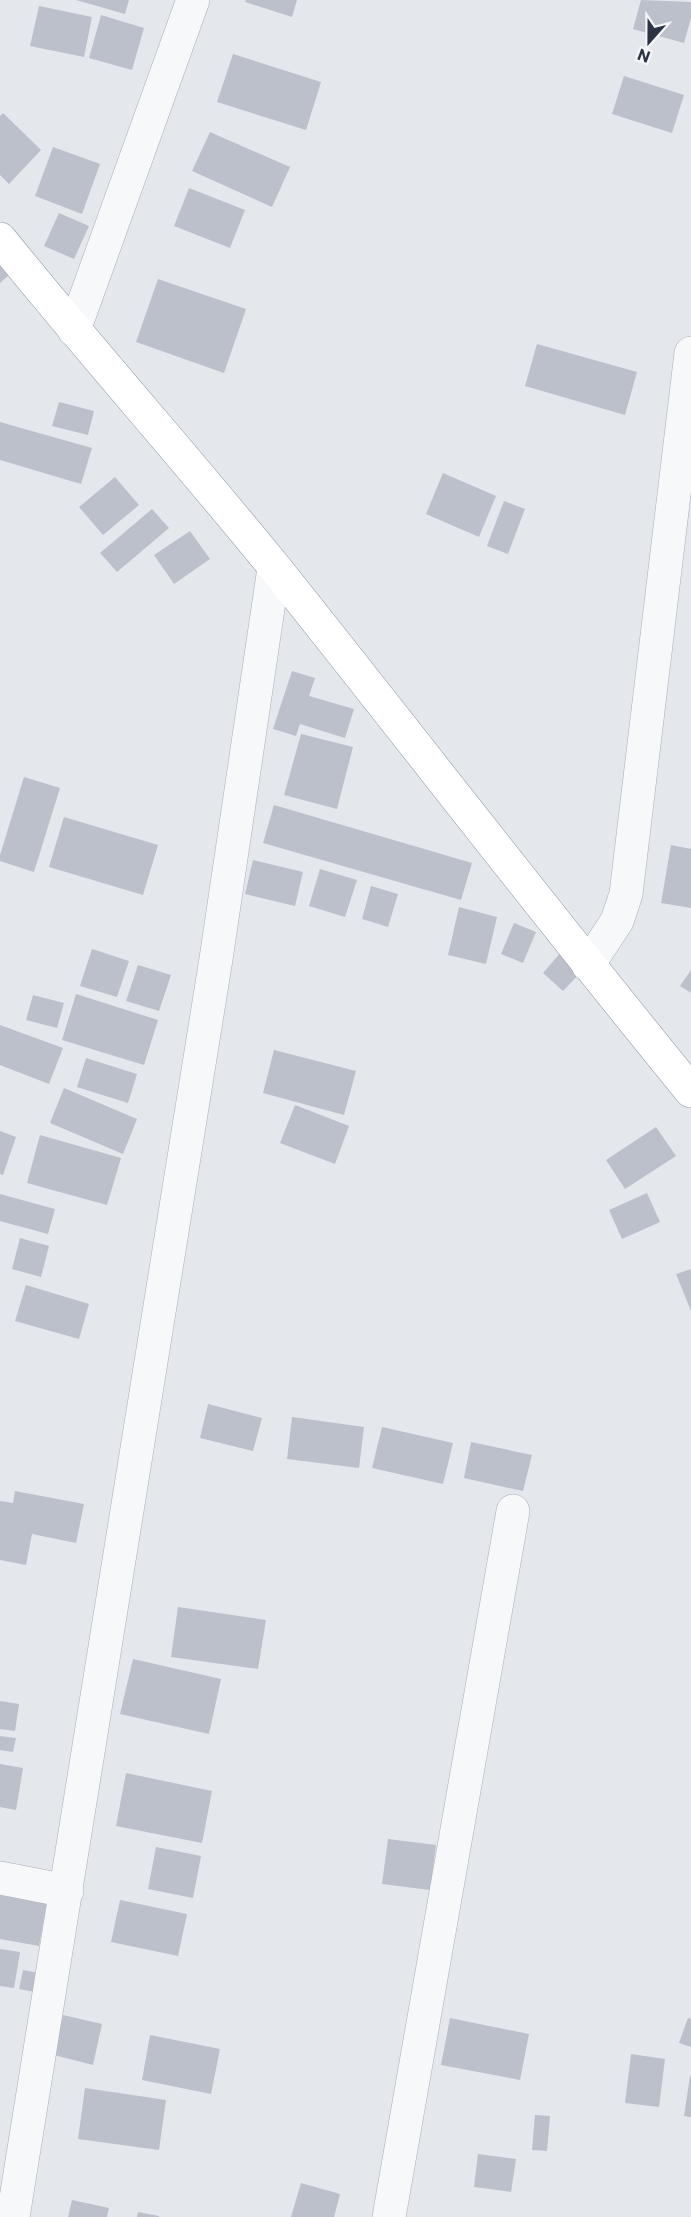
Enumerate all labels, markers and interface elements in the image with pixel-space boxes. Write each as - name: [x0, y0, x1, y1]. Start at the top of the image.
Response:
- north arrow: [619, 12, 679, 72]
- text: N: [634, 45, 652, 67]

